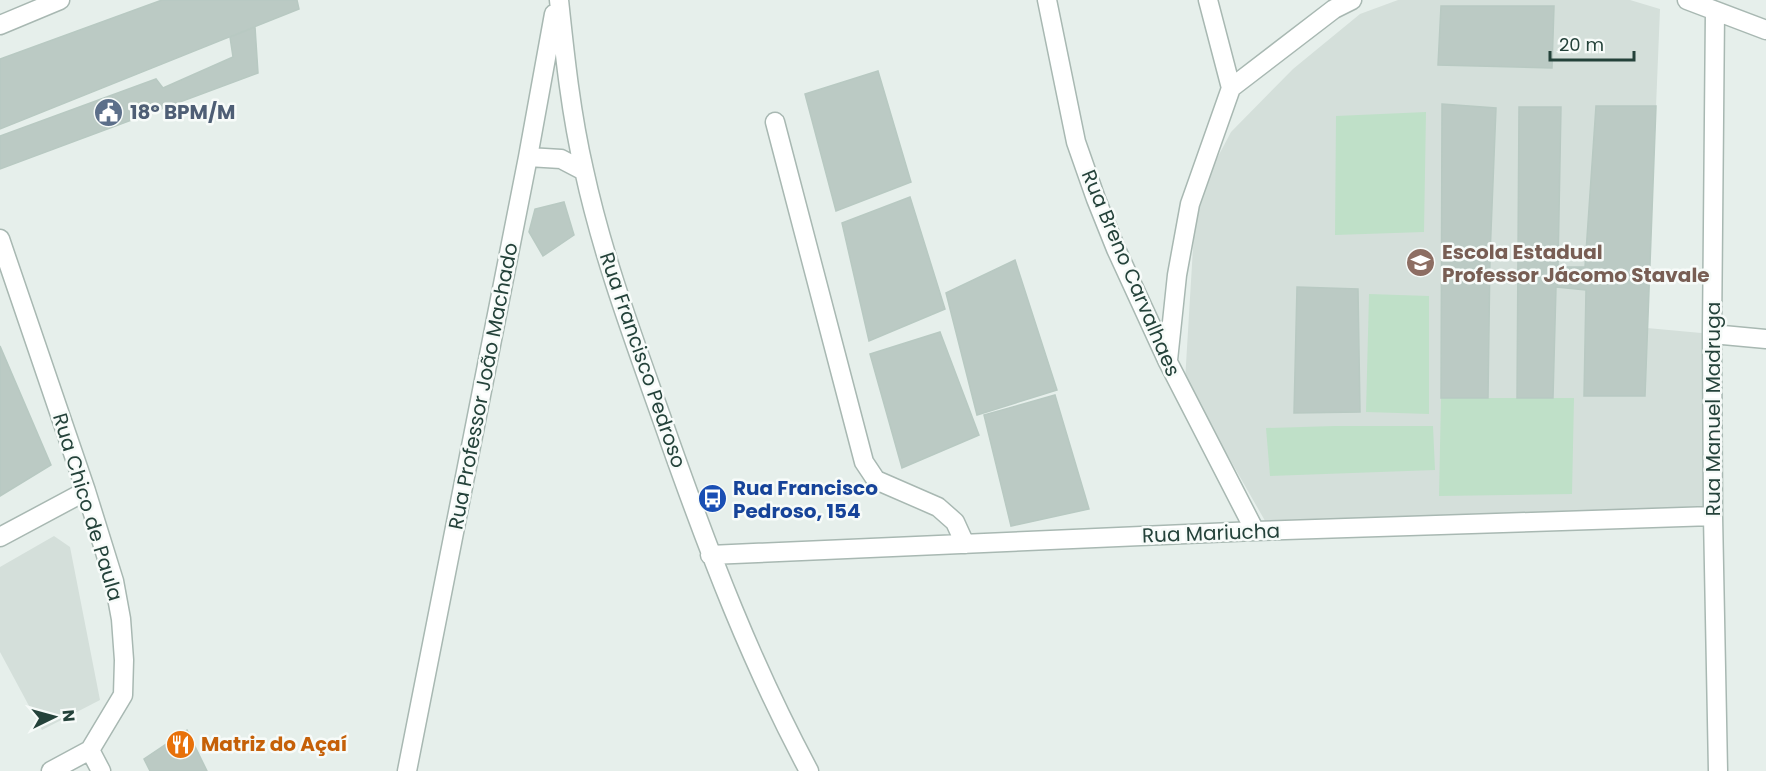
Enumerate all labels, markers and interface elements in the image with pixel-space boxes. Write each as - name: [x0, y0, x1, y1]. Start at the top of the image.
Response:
- scale bar: [1550, 24, 1634, 62]
- text: 20 m: [1559, 32, 1604, 57]
- public building icon: 18º BPM/M: [93, 96, 125, 128]
- place label: 18º BPM/M: [130, 98, 235, 126]
- street label: Rua Breno Carvalhaes: [1075, 165, 1187, 381]
- place label: Escola Estadual Professor Jácomo Stavale: [1442, 238, 1710, 289]
- street label: Rua Professor João Machado: [441, 240, 525, 532]
- school or university icon: Escola Estadual Professor Jácomo Stavale: [1405, 247, 1437, 279]
- street label: Rua Francisco Pedroso: [593, 248, 693, 472]
- street label: Rua Manuel Madruga: [1699, 302, 1727, 516]
- street label: Rua Chico de Paula: [46, 410, 130, 604]
- place label: Rua Francisco Pedroso, 154: [733, 474, 878, 525]
- bus stop icon: Rua Francisco Pedroso, 154: [696, 483, 728, 515]
- street label: Rua Mariucha: [1141, 517, 1281, 549]
- north arrow: [24, 687, 84, 747]
- text: N: [56, 709, 80, 723]
- restaurant icon: Matriz do Açaí: [164, 728, 196, 760]
- place label: Matriz do Açaí: [201, 730, 347, 758]

